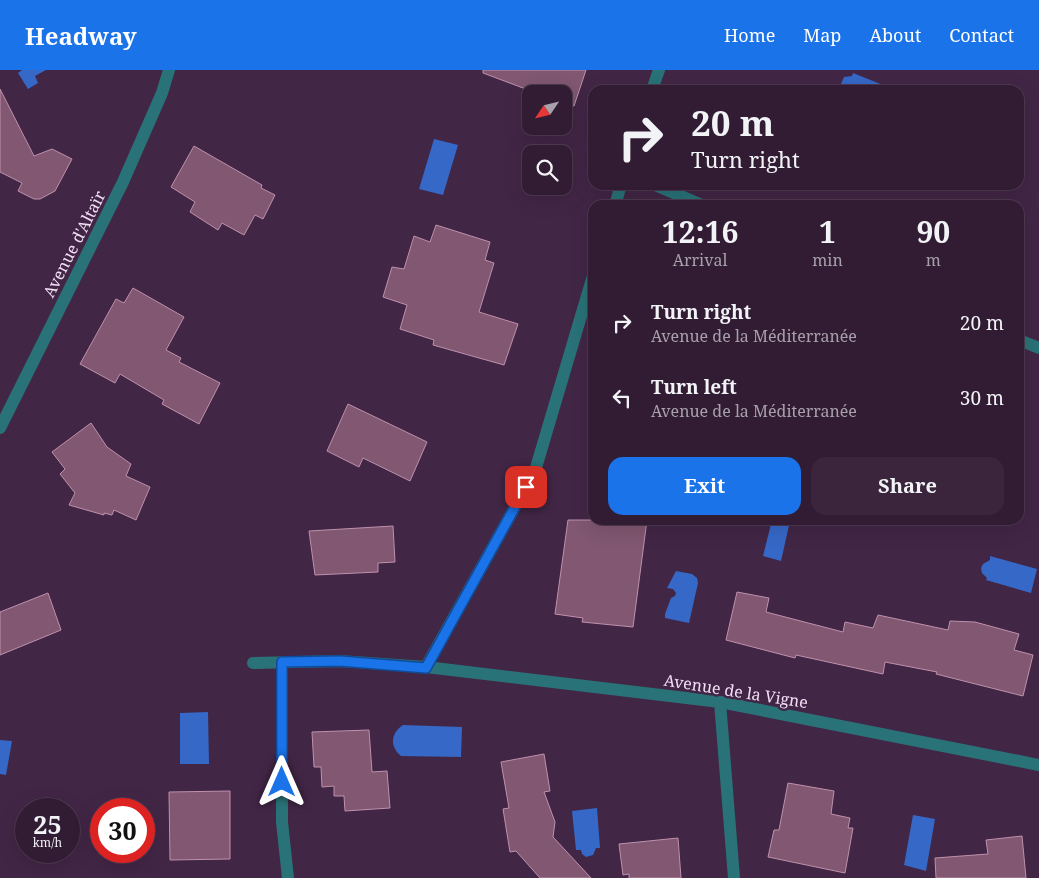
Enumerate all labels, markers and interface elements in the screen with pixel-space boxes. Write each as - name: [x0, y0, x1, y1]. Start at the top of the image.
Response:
- text: Headway: [25, 19, 137, 52]
- text: Home: [724, 23, 775, 47]
- text: Map: [803, 23, 841, 47]
- text: About: [869, 23, 921, 47]
- text: Contact: [949, 23, 1014, 47]
- north arrow: [522, 85, 572, 135]
- map controls: [522, 85, 572, 195]
- text: 20 m: [691, 99, 774, 146]
- icon: right: [608, 105, 673, 170]
- text: Turn right: [691, 144, 800, 174]
- button: search: [522, 145, 572, 195]
- street label: Avenue d'Altaïr: [38, 186, 111, 301]
- text: 12:16: [662, 211, 739, 252]
- text: 1: [819, 211, 836, 252]
- text: 90: [916, 211, 950, 252]
- text: Arrival: [673, 249, 727, 271]
- text: min: [812, 249, 843, 271]
- text: m: [926, 249, 941, 271]
- text: Turn right: [651, 299, 751, 325]
- icon: right: [608, 309, 636, 337]
- text: 20 m: [960, 310, 1004, 336]
- text: Avenue de la Méditerranée: [651, 325, 857, 347]
- text: Turn left: [651, 374, 737, 400]
- icon: left: [608, 384, 636, 412]
- text: 30 m: [960, 385, 1004, 411]
- text: Avenue de la Méditerranée: [651, 400, 857, 422]
- button: Exit: [608, 457, 801, 515]
- button: Share: [811, 457, 1004, 515]
- pin: [505, 466, 547, 508]
- icon: arrive: [512, 473, 540, 501]
- street label: Avenue de la Vigne: [662, 669, 810, 713]
- position arrow: [255, 755, 307, 807]
- speed limit sign: 30: [90, 798, 155, 863]
- text: 25: [33, 807, 62, 841]
- text: km/h: [33, 834, 62, 851]

